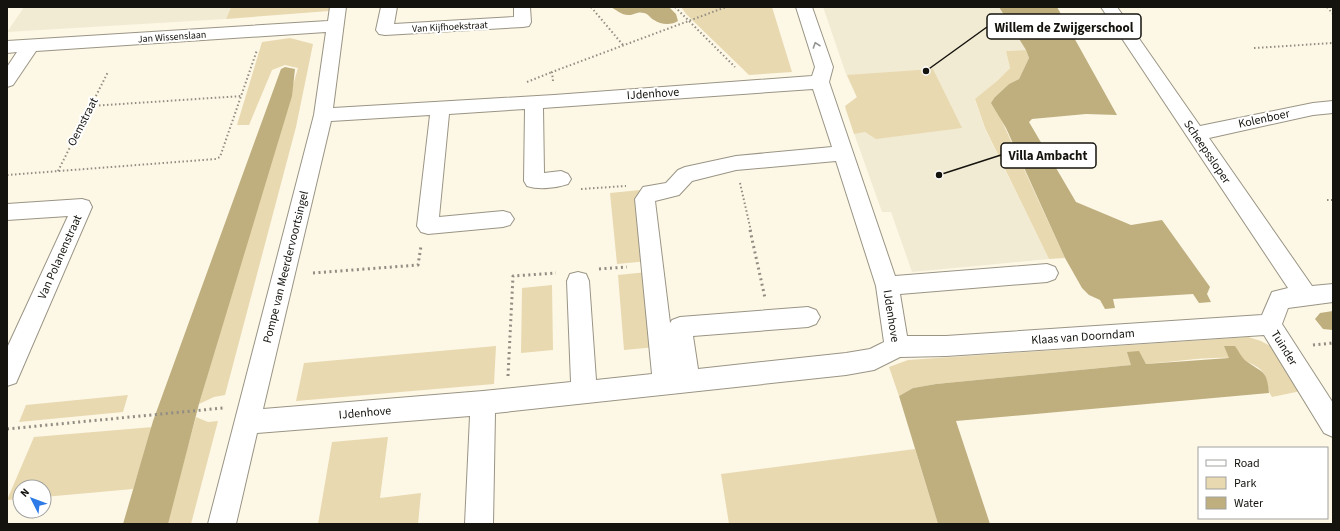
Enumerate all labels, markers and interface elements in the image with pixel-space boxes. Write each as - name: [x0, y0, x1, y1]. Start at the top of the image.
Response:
- callout: Willem de Zwijgerschool: [987, 14, 1141, 39]
- street label: Van Kijfhoekstraat: [412, 18, 489, 36]
- text: Willem de Zwijgerschool: [995, 19, 1134, 37]
- street label: Jan Wissenslaan: [137, 28, 207, 46]
- one-way arrow: [813, 42, 821, 49]
- street label: IJdenhove: [626, 84, 680, 104]
- street label: Oemstraat: [63, 95, 103, 149]
- street label: Kolenboer: [1237, 105, 1292, 133]
- street label: Scheepssloper: [1179, 117, 1235, 188]
- callout: Villa Ambacht: [1001, 143, 1096, 168]
- text: Villa Ambacht: [1008, 147, 1087, 165]
- street label: Pompe van Meerdervoortsingel: [259, 189, 313, 345]
- street label: Van Polanenstraat: [34, 212, 86, 302]
- street label: IJdenhove: [878, 289, 904, 343]
- street label: Klaas van Doorndam: [1031, 325, 1135, 349]
- street label: Tuinder: [1267, 327, 1302, 370]
- street label: IJdenhove: [338, 402, 392, 424]
- legend: [1198, 447, 1328, 519]
- text: Road: [1234, 455, 1260, 472]
- text: Park: [1234, 475, 1256, 492]
- north arrow: [12, 479, 52, 519]
- text: N: [17, 485, 33, 500]
- text: Water: [1234, 495, 1264, 512]

